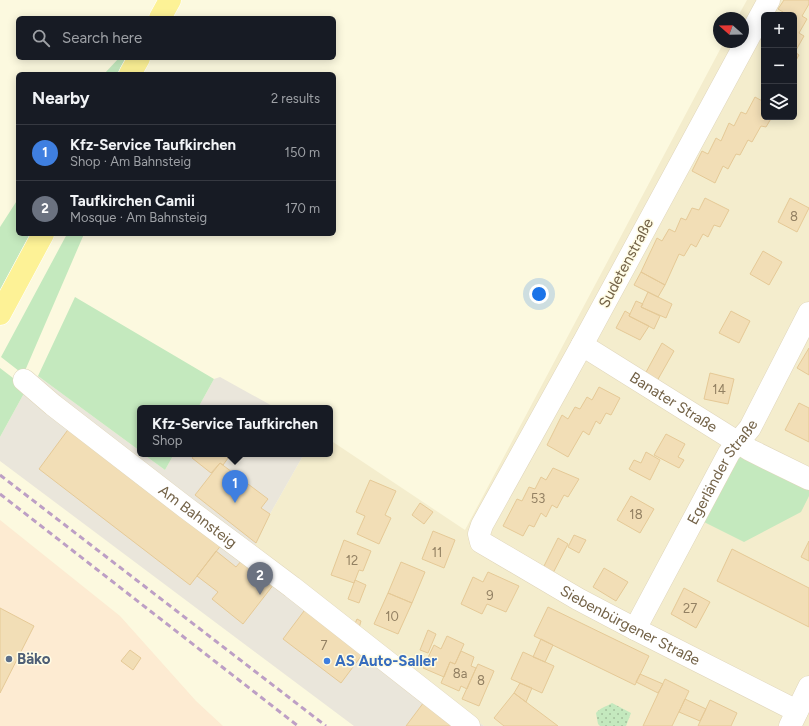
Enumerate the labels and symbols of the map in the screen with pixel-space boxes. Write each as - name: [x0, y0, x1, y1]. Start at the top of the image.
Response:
- north arrow: [713, 12, 749, 48]
- house number: 8: [790, 209, 798, 224]
- street label: Sudetenstraße: [595, 215, 657, 311]
- your location: [529, 284, 549, 304]
- street label: Banater Straße: [627, 368, 721, 436]
- house number: 14: [712, 382, 726, 397]
- street label: Egerländer Straße: [683, 417, 762, 528]
- pin: 1: [222, 470, 248, 503]
- street label: Am Bahnsteig: [155, 481, 241, 552]
- house number: 53: [531, 491, 545, 506]
- house number: 18: [629, 507, 643, 522]
- house number: 11: [432, 545, 442, 560]
- house number: 12: [346, 553, 358, 568]
- pin: 2: [247, 562, 273, 595]
- street label: Siebenbürgener Straße: [557, 582, 703, 669]
- house number: 9: [486, 588, 494, 603]
- house number: 27: [683, 601, 697, 616]
- house number: 10: [385, 609, 399, 624]
- house number: 7: [321, 638, 328, 653]
- place label: Bäko: [17, 650, 51, 668]
- place label: AS Auto-Saller: [335, 652, 437, 670]
- marker: Bäko: [4, 654, 14, 664]
- marker: AS Auto-Saller: [322, 656, 332, 666]
- house number: 8a: [453, 666, 467, 681]
- house number: 8: [477, 673, 485, 688]

